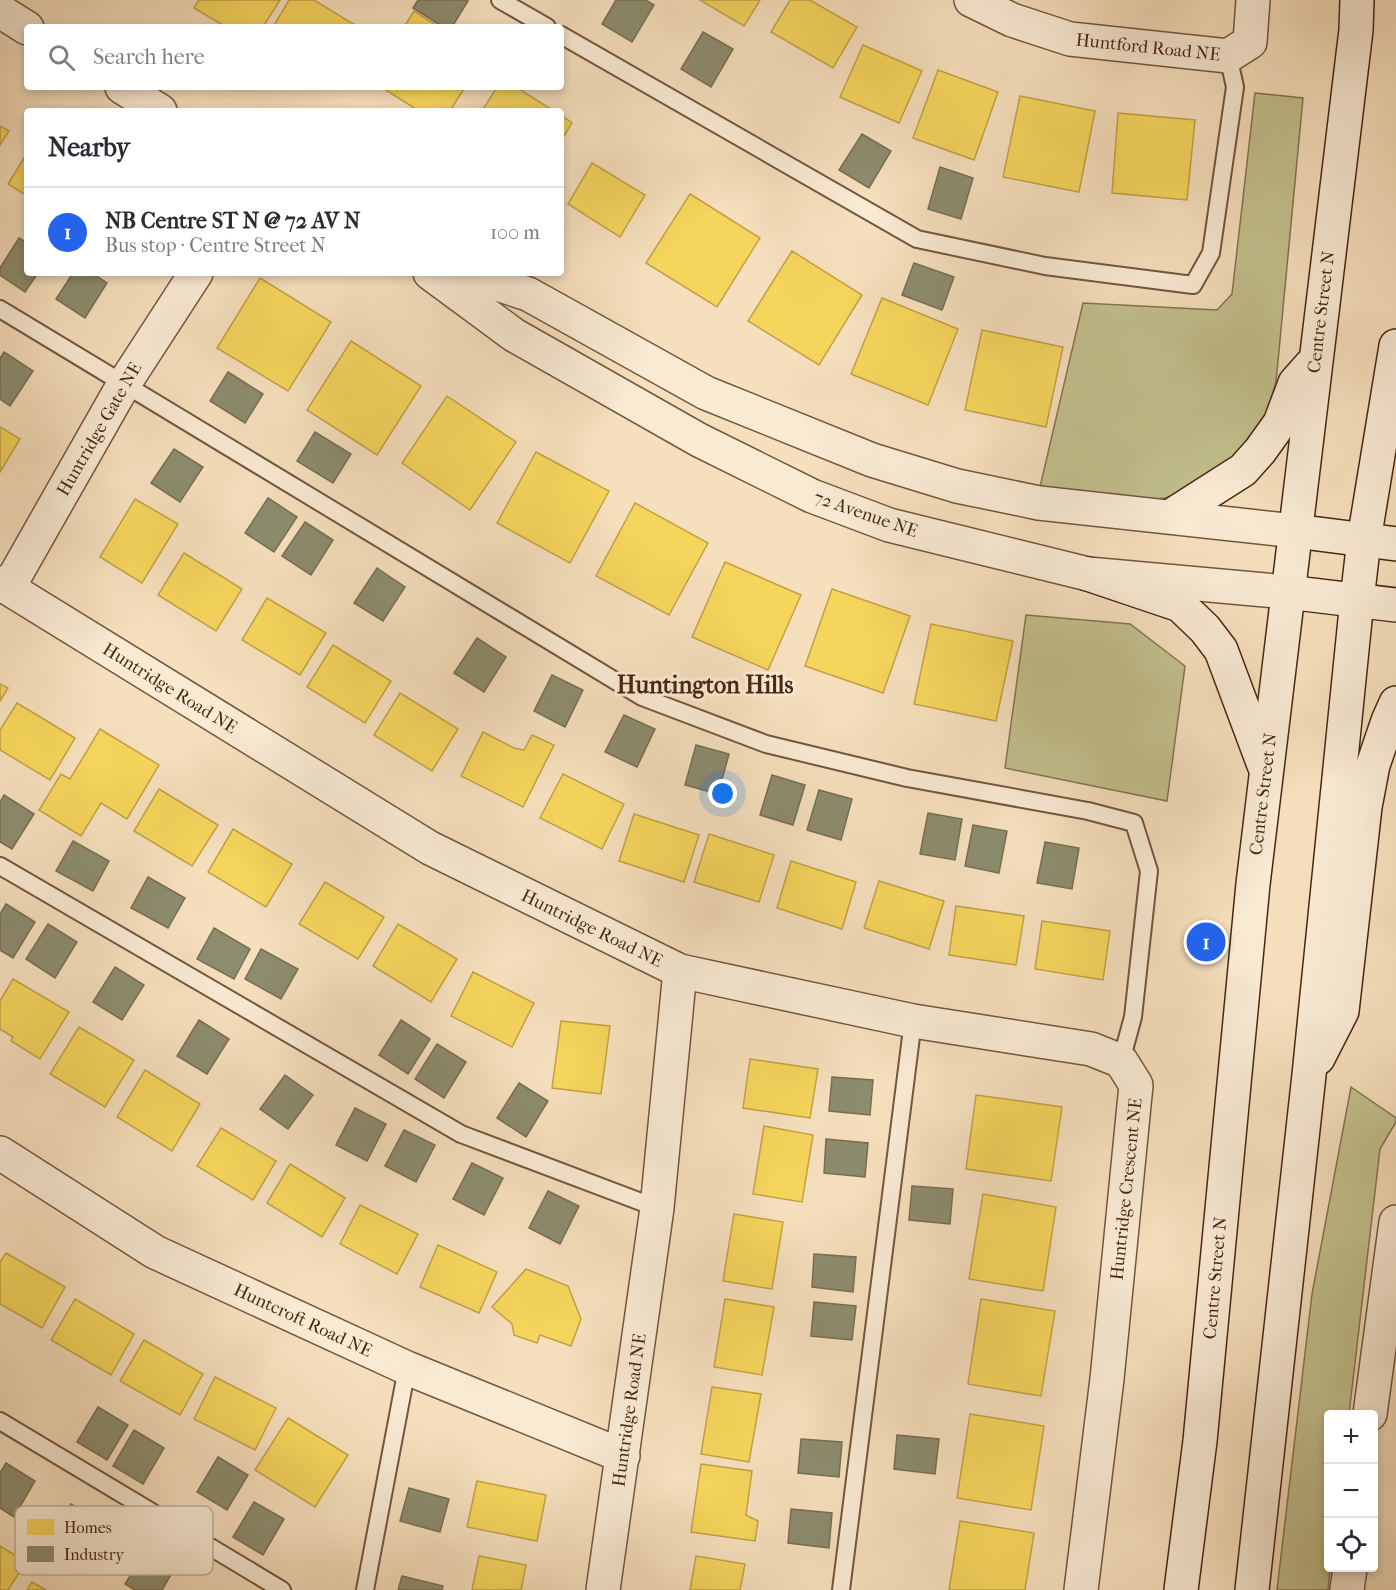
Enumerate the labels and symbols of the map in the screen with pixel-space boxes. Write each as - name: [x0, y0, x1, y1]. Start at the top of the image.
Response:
- street label: Huntford Road NE: [1075, 29, 1221, 66]
- street label: Centre Street N: [1304, 249, 1339, 374]
- street label: Huntridge Gate NE: [53, 359, 146, 500]
- street label: 72 Avenue NE: [811, 487, 920, 542]
- street label: Huntridge Road NE: [99, 639, 241, 738]
- district label: Huntington Hills: [617, 671, 794, 699]
- street label: Centre Street N: [1246, 731, 1281, 856]
- your location: [708, 779, 737, 808]
- street label: Huntridge Road NE: [518, 885, 666, 972]
- pin: 1: [1186, 920, 1226, 964]
- street label: Huntridge Crescent NE: [1106, 1097, 1147, 1281]
- street label: Centre Street N: [1200, 1215, 1231, 1340]
- street label: Huntcroft Road NE: [230, 1279, 375, 1362]
- street label: Huntridge Road NE: [608, 1332, 651, 1488]
- legend: [15, 1506, 213, 1575]
- text: Homes: [64, 1518, 112, 1537]
- text: Industry: [64, 1545, 125, 1564]

